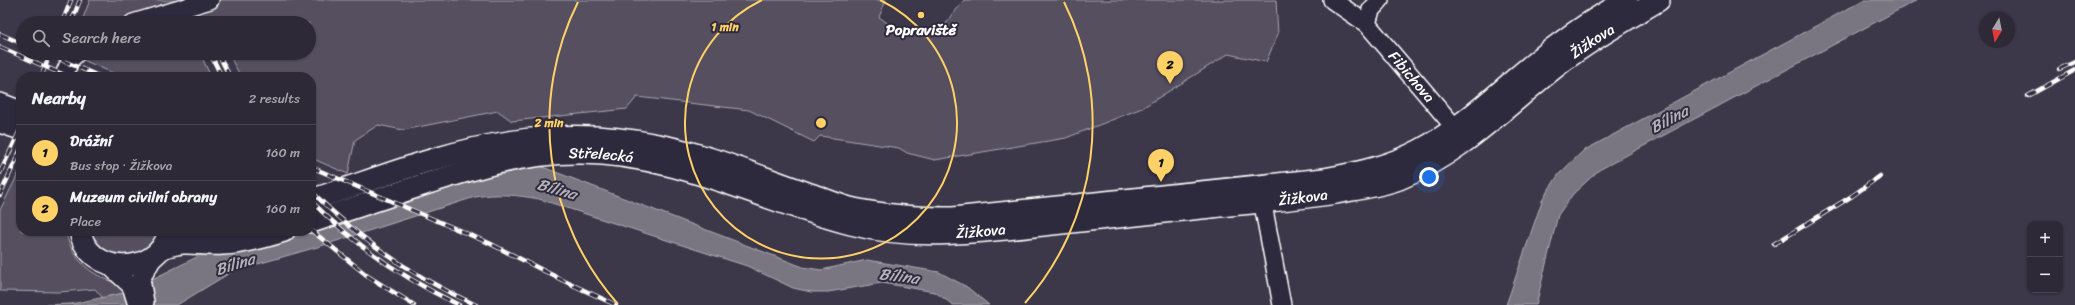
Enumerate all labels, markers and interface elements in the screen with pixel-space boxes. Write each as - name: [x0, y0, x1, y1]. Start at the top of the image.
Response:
- marker: Popraviště: [916, 10, 926, 20]
- north arrow: [1979, 12, 2015, 48]
- search box: [16, 16, 316, 60]
- text: 1 min: [711, 16, 739, 38]
- street label: Žižkova: [1564, 16, 1620, 66]
- place label: Popraviště: [886, 17, 958, 43]
- text: Search here: [62, 25, 141, 51]
- icon: search: [30, 27, 52, 49]
- street label: Fibichova: [1382, 45, 1442, 109]
- pin: 2: [1157, 51, 1183, 84]
- text: Nearby: [32, 83, 86, 113]
- text: 2 results: [249, 87, 300, 110]
- water label: Bílina: [1644, 96, 1695, 141]
- text: 2 min: [533, 112, 564, 134]
- centre of rings: [814, 116, 828, 130]
- text: Drážní: [70, 128, 112, 154]
- street label: Střelecká: [568, 140, 636, 171]
- text: 1: [42, 141, 48, 164]
- text: 160 m: [265, 141, 300, 164]
- pin: 1: [1148, 149, 1174, 182]
- text: Bus stop · Žižkova: [70, 154, 172, 177]
- your location: [1419, 167, 1439, 187]
- water label: Bílina: [534, 170, 582, 209]
- street label: Žižkova: [1277, 181, 1330, 213]
- text: Muzeum civilní obrany: [70, 184, 217, 210]
- text: 2: [41, 197, 49, 220]
- text: 160 m: [265, 197, 300, 220]
- text: Place: [70, 210, 101, 233]
- street label: Žižkova: [955, 216, 1007, 246]
- map controls: [2027, 221, 2063, 293]
- button: +: [2027, 221, 2063, 257]
- water label: Bílina: [212, 244, 260, 284]
- button: −: [2027, 257, 2063, 293]
- water label: Bílina: [877, 259, 923, 293]

